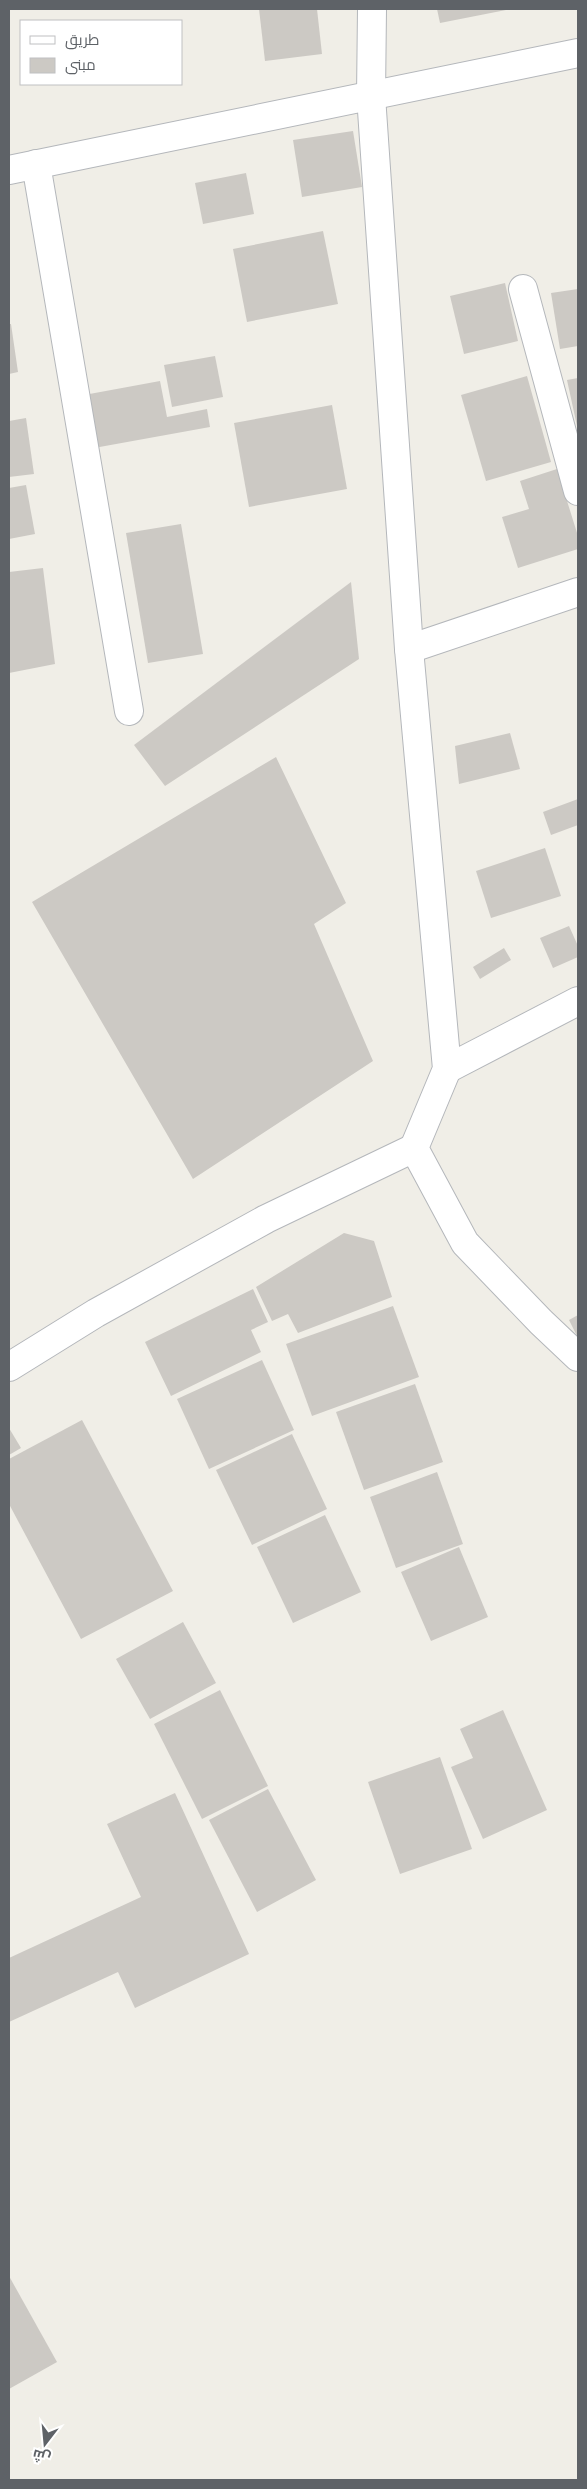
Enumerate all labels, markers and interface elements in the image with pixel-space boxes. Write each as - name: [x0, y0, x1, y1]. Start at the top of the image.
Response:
- legend: [20, 20, 182, 85]
- text: طريق: [65, 30, 99, 50]
- text: مبنى: [65, 55, 96, 75]
- north arrow: [20, 2419, 70, 2469]
- text: ش: [30, 2445, 53, 2468]

